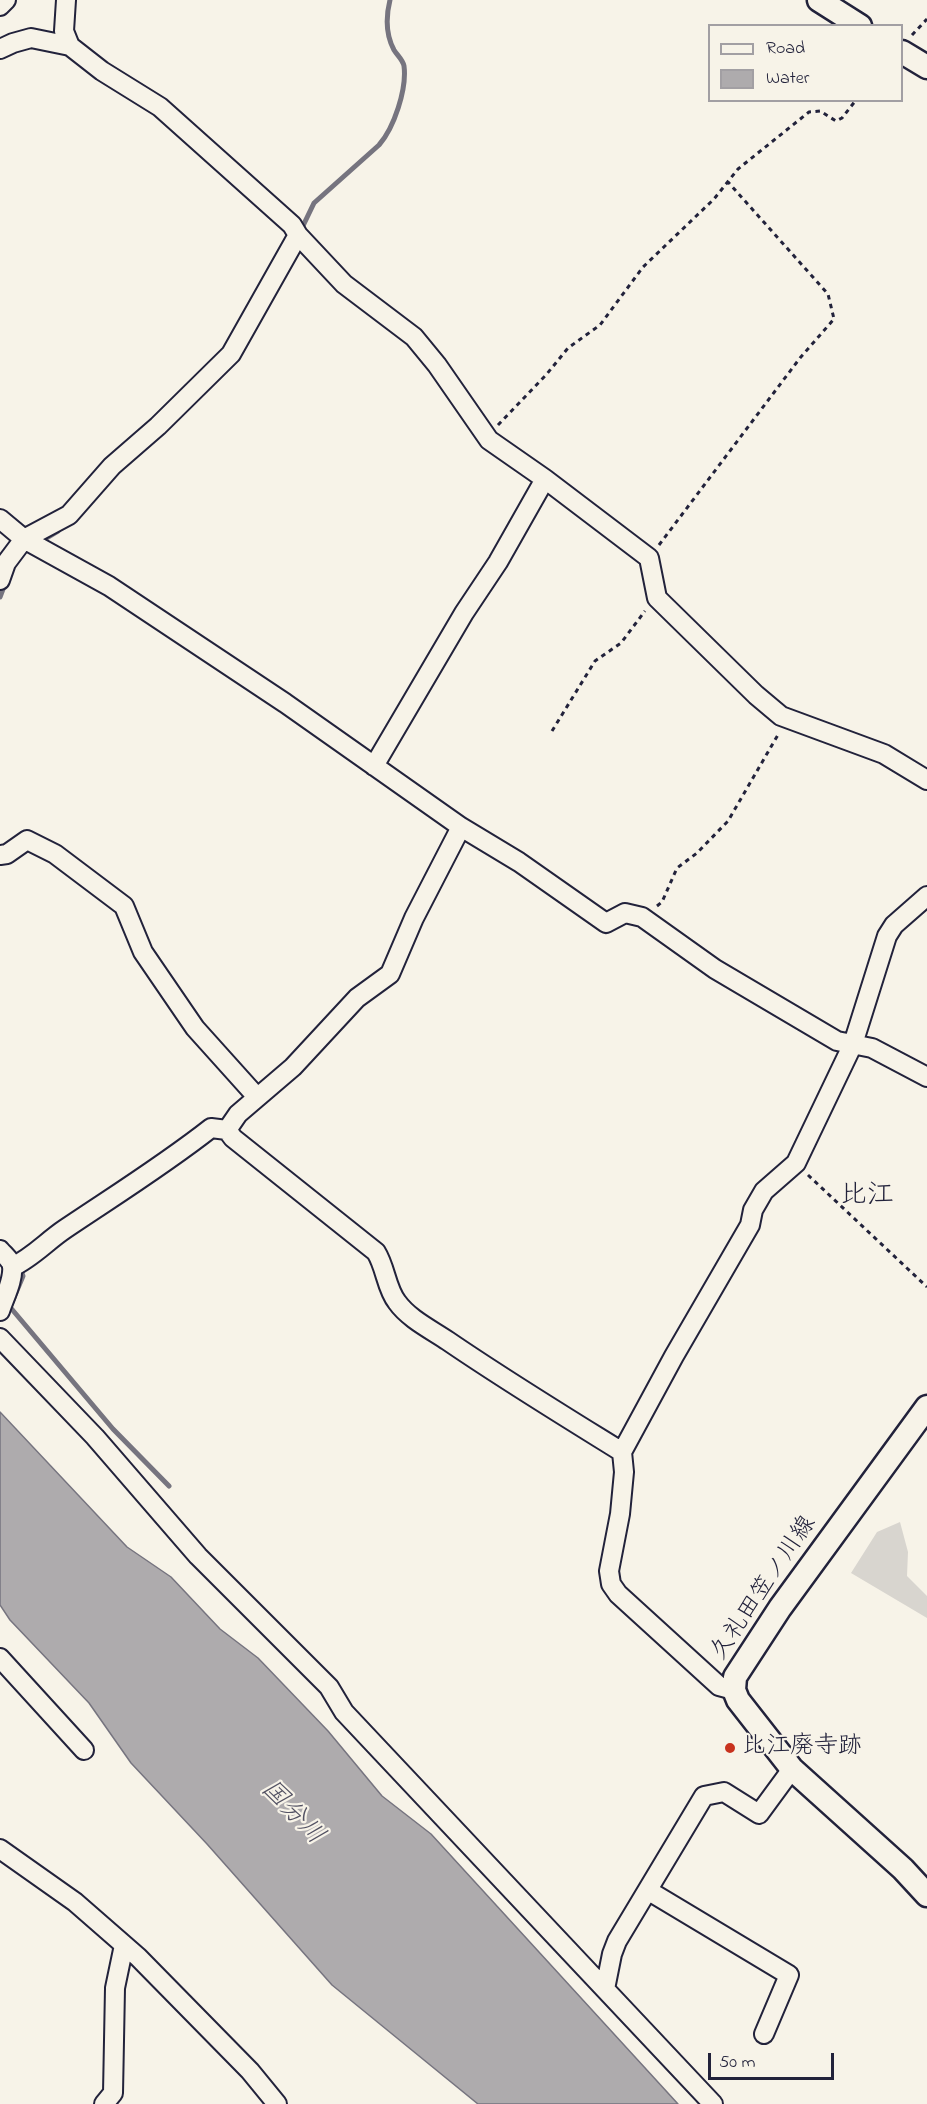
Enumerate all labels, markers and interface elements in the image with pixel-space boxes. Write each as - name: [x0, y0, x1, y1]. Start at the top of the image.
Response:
- legend: [708, 24, 903, 102]
- text: Road: [766, 36, 805, 62]
- text: Water: [766, 66, 809, 92]
- district label: 比江: [840, 1182, 894, 1214]
- street label: 久礼田笠ノ川線: [706, 1511, 824, 1667]
- place label: 比江廃寺跡: [742, 1734, 862, 1762]
- marker: 比江廃寺跡: [723, 1741, 737, 1755]
- water label: 国分川: [253, 1775, 329, 1853]
- scale bar: [711, 2041, 837, 2079]
- text: 50 m: [719, 2050, 756, 2076]

